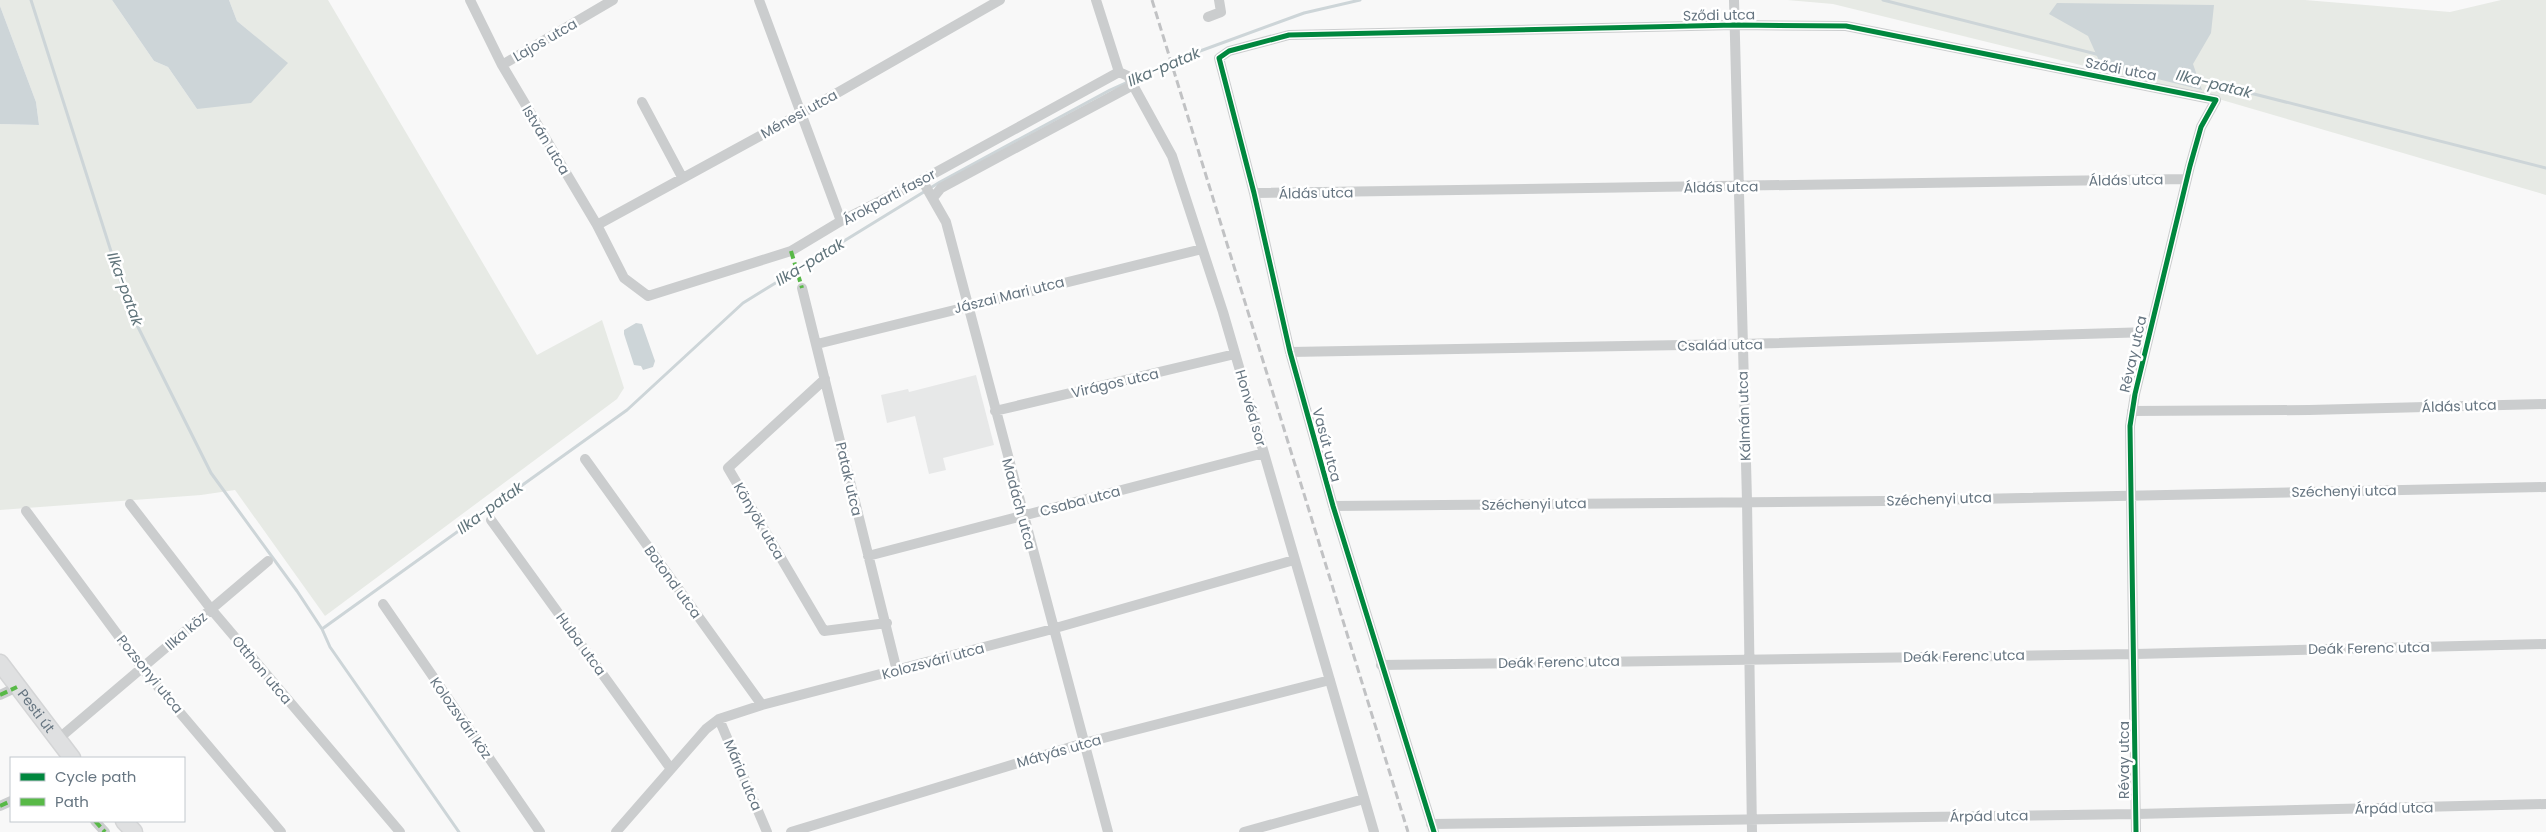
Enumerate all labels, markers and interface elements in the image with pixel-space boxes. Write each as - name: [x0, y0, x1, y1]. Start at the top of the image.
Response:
- street label: Sződi utca: [1683, 4, 1755, 26]
- street label: Lajos utca: [509, 14, 581, 66]
- water label: Ilka-patak: [1124, 41, 1205, 91]
- street label: Sződi utca: [2084, 52, 2158, 86]
- water label: Ilka-patak: [2174, 64, 2255, 103]
- street label: Ménesi utca: [757, 85, 841, 143]
- street label: István utca: [517, 101, 575, 179]
- street label: Árokparti fasor: [839, 164, 939, 230]
- street label: Áldás utca: [2088, 169, 2164, 191]
- street label: Áldás utca: [1683, 176, 1759, 198]
- street label: Áldás utca: [1278, 182, 1354, 204]
- water label: Ilka-patak: [771, 232, 849, 290]
- water label: Ilka-patak: [102, 249, 149, 330]
- street label: Jászai Mari utca: [952, 272, 1066, 318]
- street label: Révay utca: [2114, 314, 2152, 394]
- street label: Család utca: [1677, 334, 1763, 356]
- street label: Virágos utca: [1069, 363, 1161, 403]
- street label: Honvéd sor: [1231, 367, 1271, 449]
- street label: Kálmán utca: [1732, 371, 1756, 461]
- street label: Áldás utca: [2421, 395, 2497, 417]
- street label: Vasút utca: [1307, 406, 1347, 484]
- street label: Patak utca: [831, 440, 867, 518]
- street label: Madách utca: [997, 456, 1041, 552]
- water label: Ilka-patak: [452, 476, 528, 539]
- street label: Könyök utca: [729, 479, 789, 563]
- street label: Széchenyi utca: [2291, 480, 2397, 502]
- street label: Csaba utca: [1038, 481, 1122, 521]
- street label: Széchenyi utca: [1886, 487, 1992, 511]
- street label: Széchenyi utca: [1481, 493, 1587, 515]
- street label: Botond utca: [640, 541, 706, 623]
- street label: Ilka köz: [161, 607, 211, 655]
- street label: Huba utca: [551, 608, 611, 680]
- street label: Pozsonyi utca: [112, 631, 188, 717]
- street label: Otthon utca: [227, 631, 297, 709]
- street label: Deák Ferenc utca: [2308, 637, 2430, 659]
- street label: Kolozsvári utca: [880, 638, 986, 684]
- street label: Deák Ferenc utca: [1903, 645, 2025, 667]
- street label: Deák Ferenc utca: [1498, 651, 1620, 673]
- street label: Kolozsvári köz: [425, 673, 497, 763]
- street label: Pesti út: [13, 685, 59, 737]
- street label: Révay utca: [2114, 721, 2134, 799]
- street label: Mátyás utca: [1014, 729, 1104, 773]
- street label: Mária utca: [719, 736, 767, 814]
- legend: [10, 757, 185, 822]
- text: Cycle path: [55, 766, 136, 787]
- text: Path: [55, 791, 89, 812]
- street label: Árpád utca: [2354, 797, 2434, 819]
- street label: Árpád utca: [1949, 805, 2029, 827]

